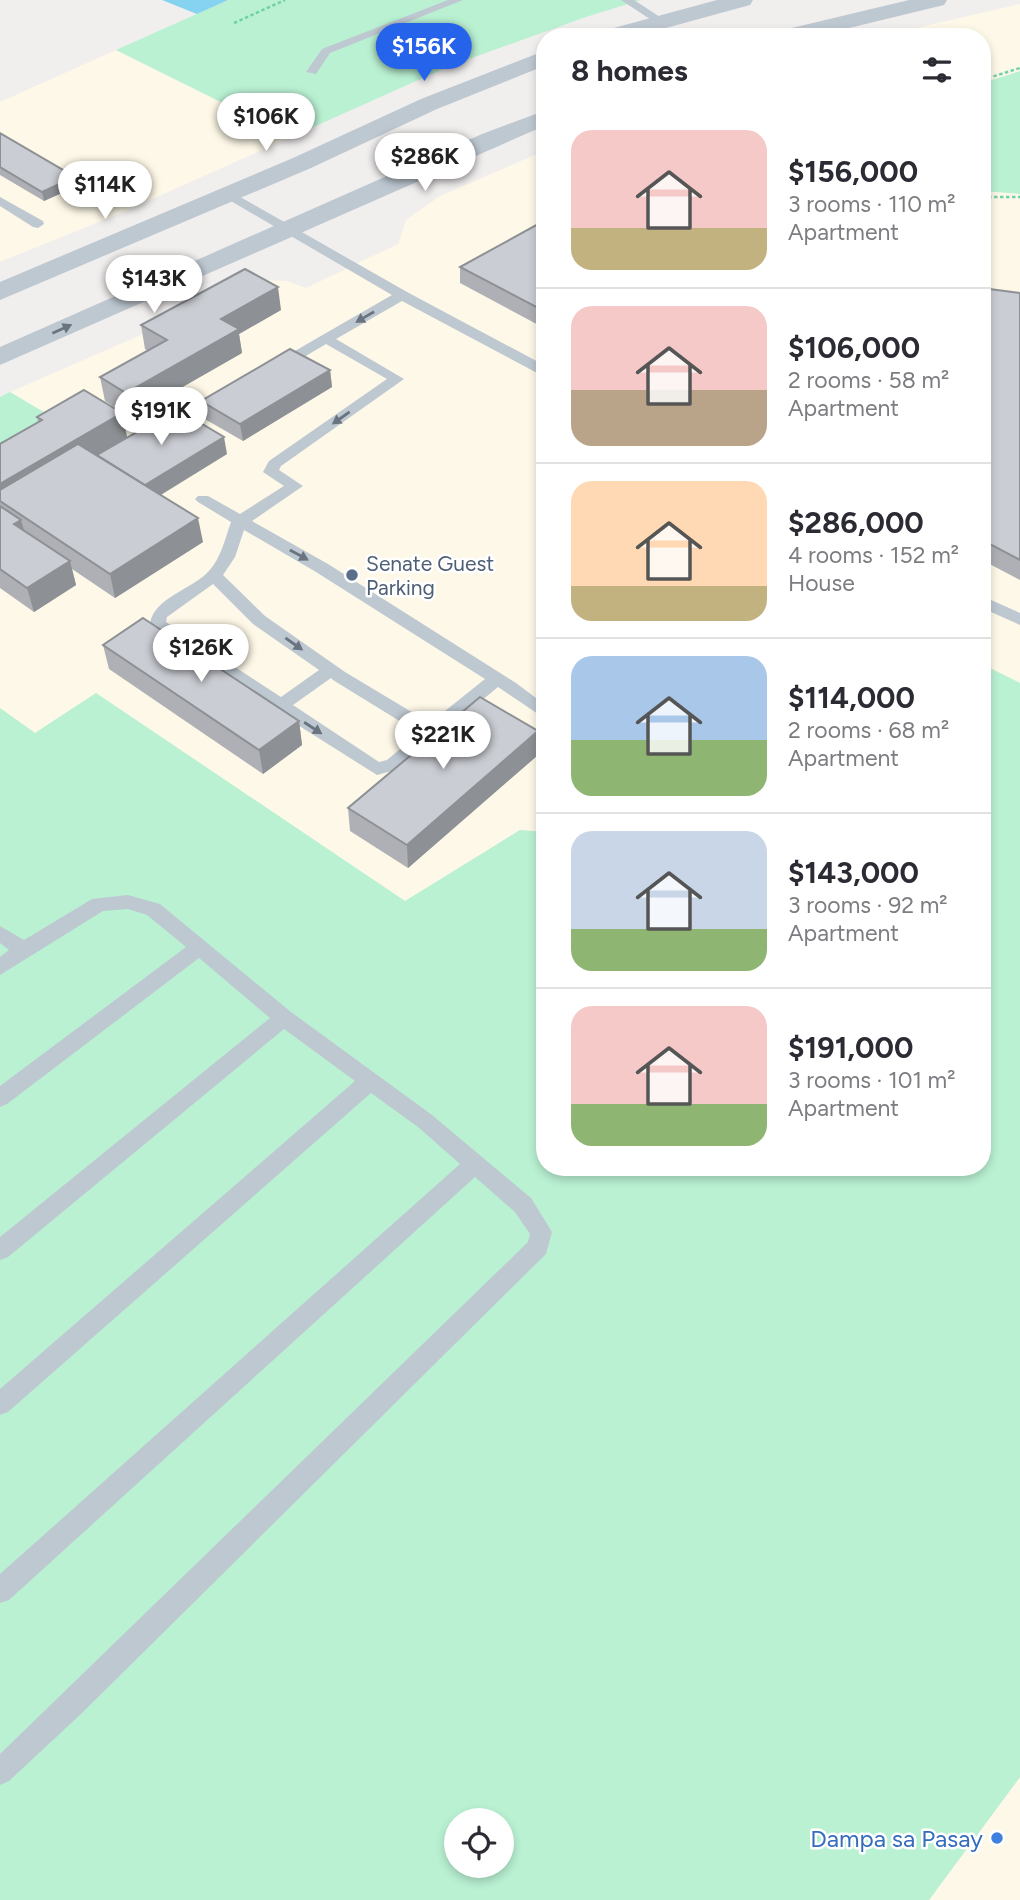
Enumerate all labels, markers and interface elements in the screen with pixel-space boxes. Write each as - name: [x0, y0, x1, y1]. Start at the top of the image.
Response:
- pin: $156K: [375, 24, 473, 83]
- text: $156K: [392, 32, 456, 60]
- icon: filters: [918, 51, 956, 89]
- text: 8 homes: [571, 52, 688, 89]
- pin: $106K: [217, 94, 315, 153]
- text: $106K: [233, 102, 299, 130]
- pin: $286K: [376, 134, 474, 193]
- text: $286K: [391, 142, 459, 170]
- text: $156,000: [788, 153, 918, 190]
- icon: home: [627, 158, 711, 242]
- pin: $114K: [56, 162, 154, 221]
- text: $114K: [74, 170, 136, 198]
- text: 3 rooms · 110 m²: [788, 190, 955, 218]
- text: Apartment: [788, 218, 899, 246]
- pin: $143K: [105, 256, 203, 315]
- text: $143K: [121, 264, 187, 292]
- one-way arrow: [355, 311, 375, 323]
- one-way arrow: [52, 324, 73, 335]
- text: $106,000: [788, 329, 920, 366]
- icon: home: [627, 334, 711, 418]
- text: 2 rooms · 58 m²: [788, 366, 949, 394]
- pin: $191K: [112, 388, 210, 447]
- text: Apartment: [788, 394, 899, 422]
- text: $191K: [131, 396, 191, 424]
- one-way arrow: [332, 411, 350, 425]
- text: $286,000: [788, 504, 924, 541]
- icon: home: [627, 509, 711, 593]
- text: 4 rooms · 152 m²: [788, 541, 959, 569]
- one-way arrow: [289, 549, 309, 561]
- place label: Senate Guest Parking: [366, 551, 494, 600]
- marker: Senate Guest Parking: [344, 567, 360, 583]
- text: House: [788, 569, 855, 597]
- pin: $126K: [152, 624, 250, 684]
- text: $126K: [169, 633, 233, 661]
- one-way arrow: [285, 637, 303, 651]
- text: $114,000: [788, 679, 915, 716]
- icon: home: [627, 684, 711, 768]
- pin: $221K: [394, 712, 492, 771]
- text: 2 rooms · 68 m²: [788, 716, 949, 744]
- text: $221K: [411, 720, 475, 748]
- one-way arrow: [304, 721, 323, 734]
- text: Apartment: [788, 744, 899, 772]
- text: $143,000: [788, 854, 919, 891]
- icon: home: [627, 859, 711, 943]
- text: 3 rooms · 92 m²: [788, 891, 948, 919]
- text: Apartment: [788, 919, 899, 947]
- text: $191,000: [788, 1029, 913, 1066]
- icon: home: [627, 1034, 711, 1118]
- text: 3 rooms · 101 m²: [788, 1066, 955, 1094]
- text: Apartment: [788, 1094, 899, 1122]
- map controls: [444, 1808, 514, 1878]
- button: locate: [444, 1808, 514, 1878]
- place label: Dampa sa Pasay: [810, 1824, 983, 1853]
- marker: Dampa sa Pasay: [989, 1830, 1005, 1846]

